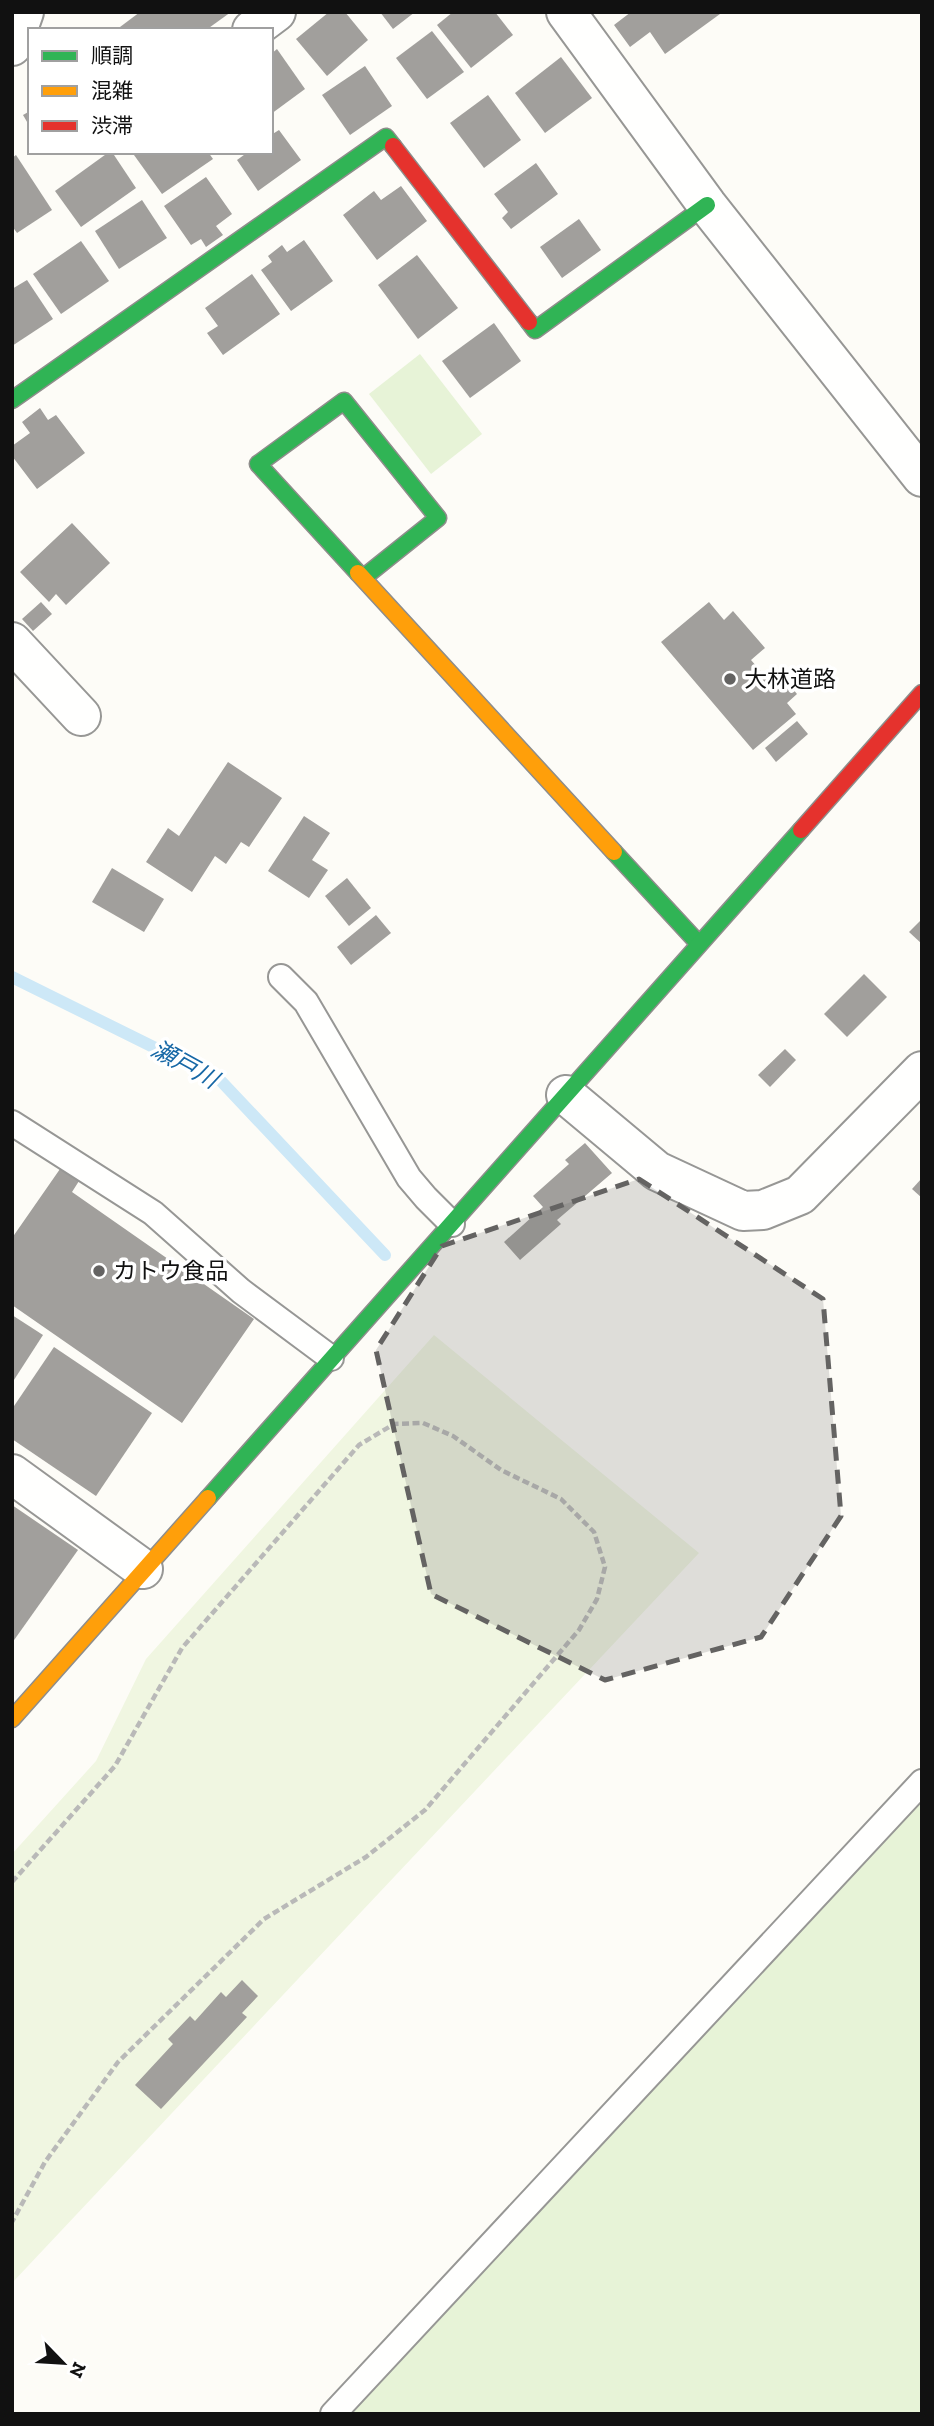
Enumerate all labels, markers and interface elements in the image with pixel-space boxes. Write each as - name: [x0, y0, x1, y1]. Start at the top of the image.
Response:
- legend: [28, 28, 273, 154]
- text: 順調: [91, 43, 133, 68]
- text: 混雑: [91, 78, 133, 103]
- text: 渋滞: [91, 113, 133, 138]
- place label: 大林道路: [744, 665, 836, 693]
- marker: 大林道路: [722, 671, 738, 687]
- water label: 瀬戸川: [146, 1034, 226, 1096]
- place label: カトウ食品: [113, 1257, 228, 1285]
- marker: カトウ食品: [91, 1263, 107, 1279]
- north arrow: [28, 2328, 98, 2398]
- text: N: [64, 2359, 91, 2381]

